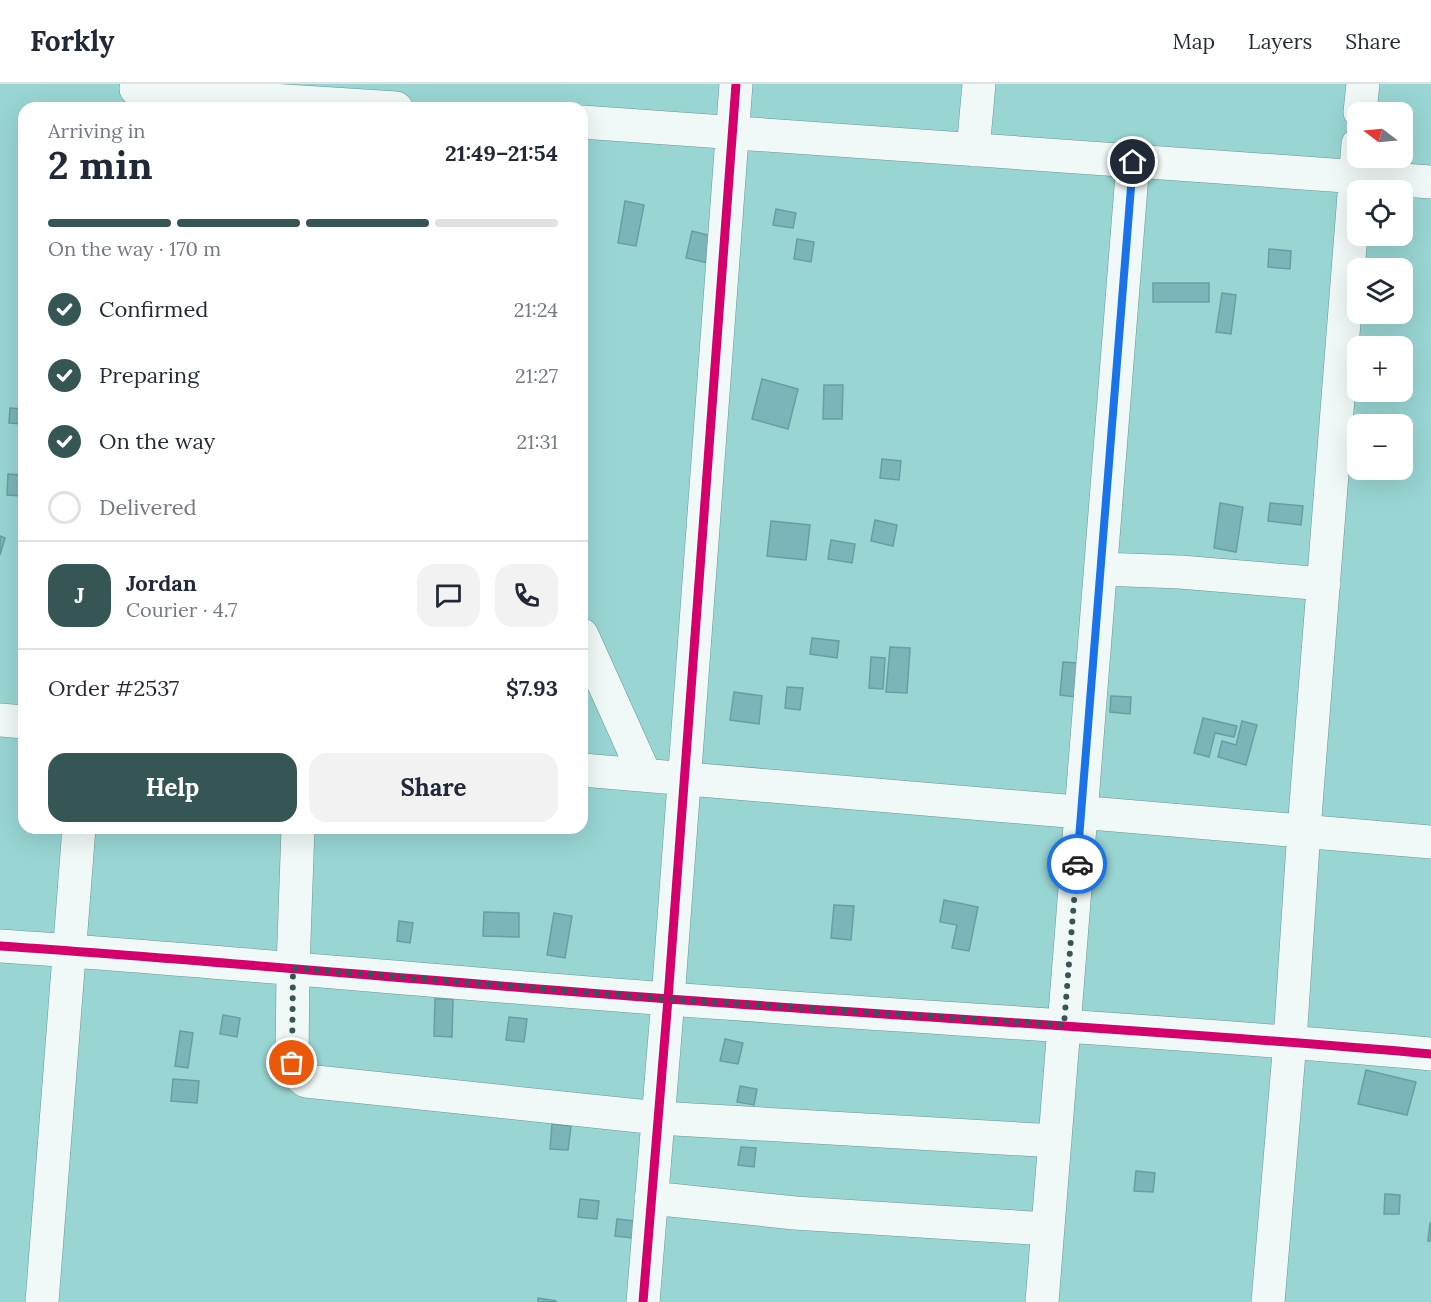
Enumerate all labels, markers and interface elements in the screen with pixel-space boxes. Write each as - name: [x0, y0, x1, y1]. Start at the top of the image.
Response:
- text: Forkly: [30, 23, 114, 59]
- text: Map: [1172, 28, 1215, 55]
- text: Layers: [1248, 28, 1312, 55]
- text: Share: [1345, 28, 1401, 55]
- north arrow: [1347, 102, 1413, 168]
- map controls: [1347, 102, 1413, 480]
- text: Arriving in: [48, 118, 145, 143]
- pin: [1107, 136, 1158, 187]
- text: 21:49–21:54: [445, 139, 558, 167]
- text: 2 min: [48, 140, 153, 190]
- icon: home: [1116, 145, 1149, 178]
- button: locate: [1347, 180, 1413, 246]
- text: On the way · 170 m: [48, 236, 221, 261]
- button: layers: [1347, 258, 1413, 324]
- icon: check: [48, 293, 81, 326]
- text: Confirmed: [99, 295, 208, 323]
- text: 21:24: [514, 297, 558, 322]
- button: +: [1347, 336, 1413, 402]
- icon: check: [48, 359, 81, 392]
- text: Preparing: [99, 361, 199, 389]
- text: 21:27: [515, 363, 558, 388]
- button: −: [1347, 414, 1413, 480]
- icon: check: [48, 425, 81, 458]
- text: On the way: [99, 427, 215, 455]
- text: 21:31: [517, 429, 558, 454]
- text: Delivered: [99, 493, 197, 521]
- button: chat: [417, 564, 480, 627]
- button: phone: [495, 564, 558, 627]
- text: Jordan: [126, 569, 197, 597]
- text: J: [75, 581, 84, 609]
- text: Courier · 4.7: [126, 597, 237, 622]
- text: Order #2537: [48, 674, 179, 702]
- text: $7.93: [506, 674, 558, 702]
- button: Help: [48, 753, 297, 822]
- button: Share: [309, 753, 558, 822]
- courier: [1047, 834, 1107, 894]
- icon: car: [1061, 848, 1094, 881]
- pin: [266, 1037, 317, 1088]
- icon: bag: [275, 1046, 308, 1079]

